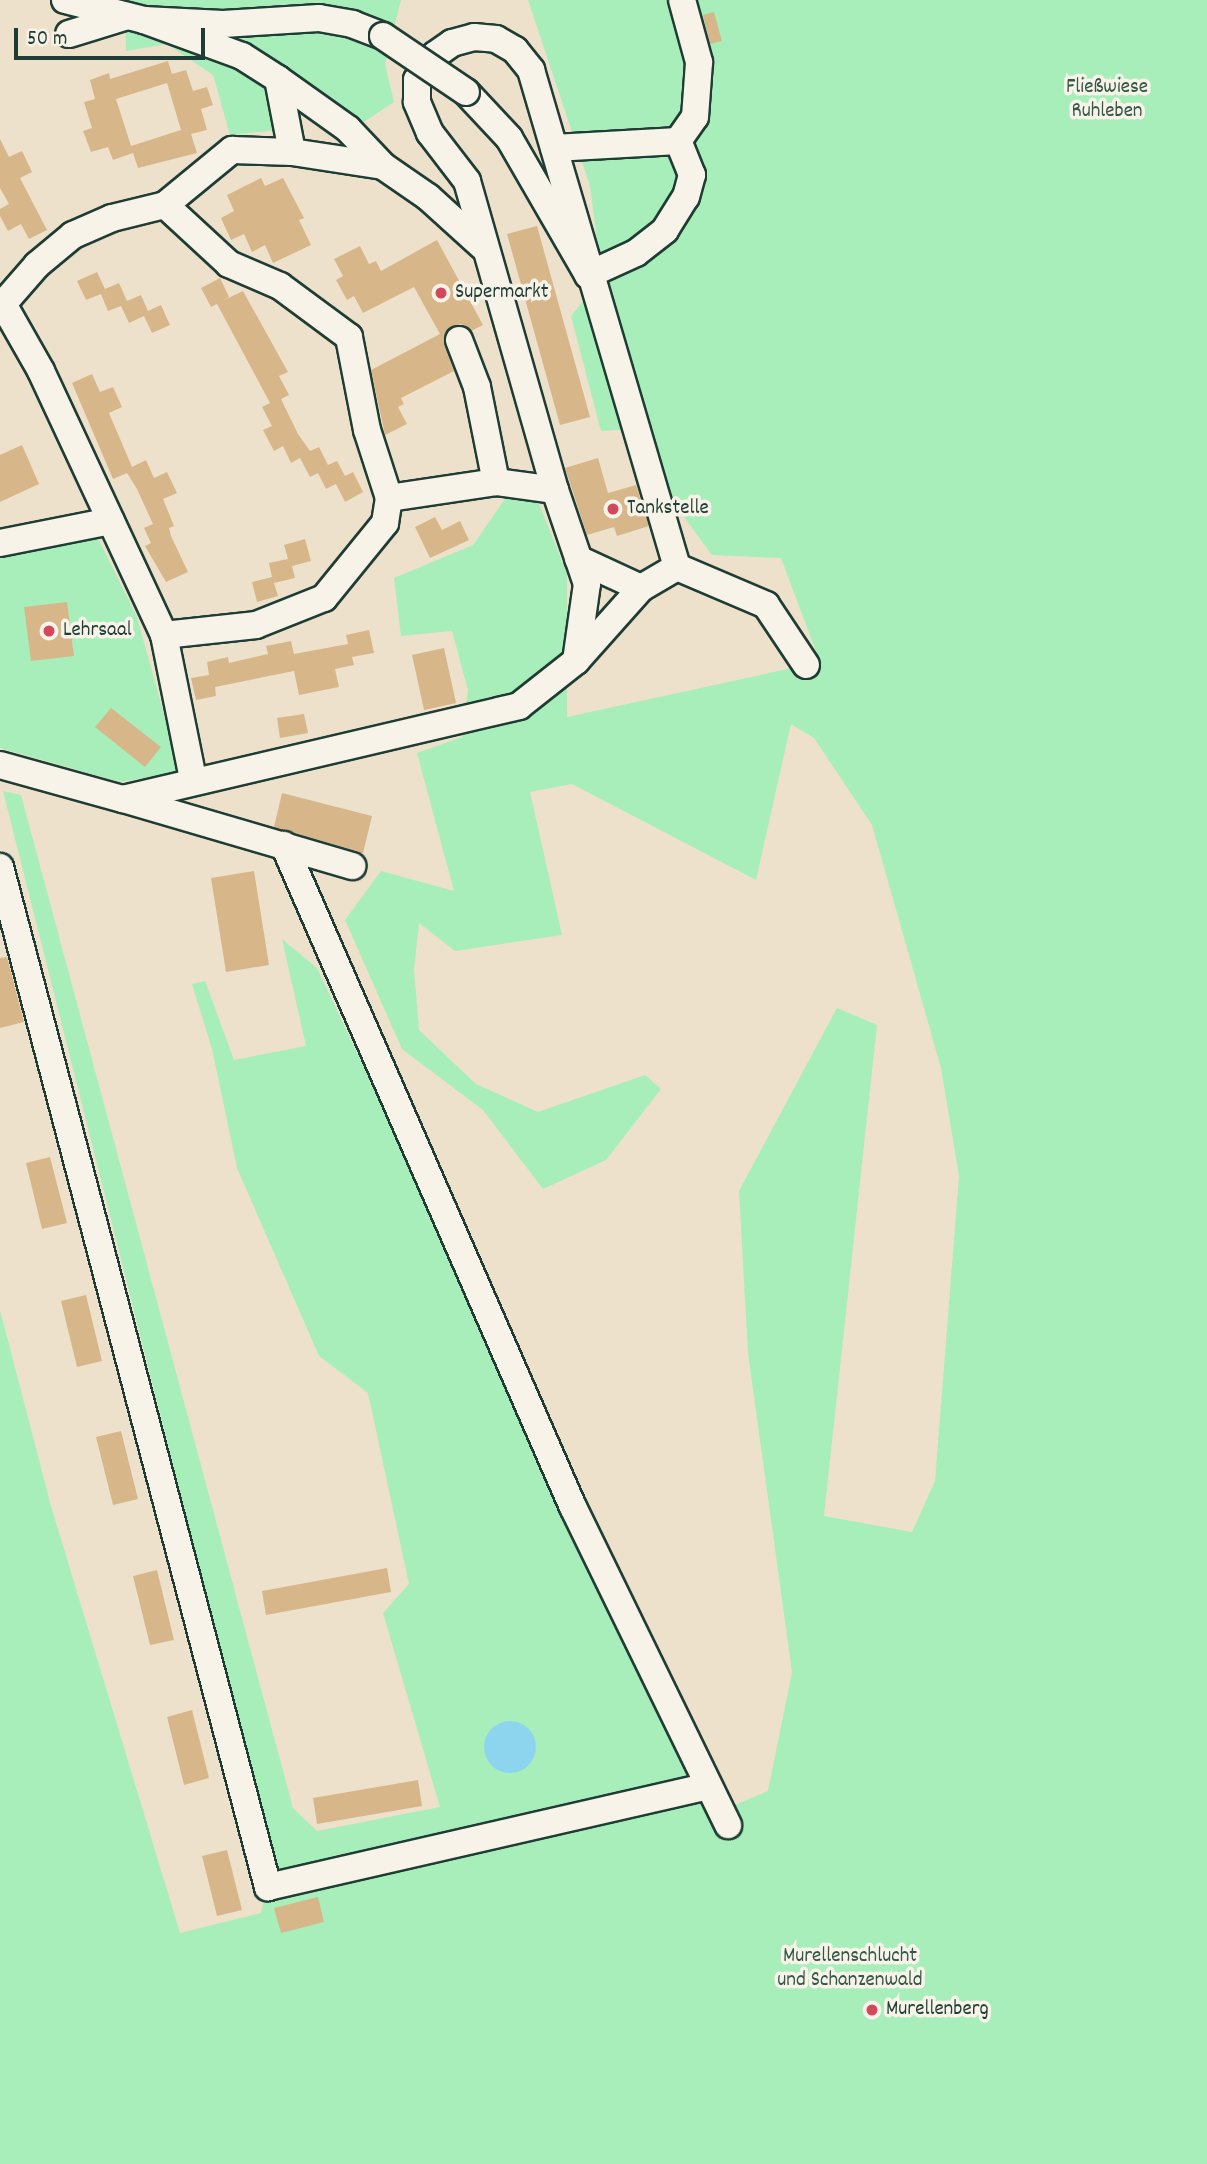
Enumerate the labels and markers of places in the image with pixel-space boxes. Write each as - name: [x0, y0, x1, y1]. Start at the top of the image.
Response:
- place label: Supermarkt: [455, 280, 548, 306]
- marker: Supermarkt: [433, 285, 449, 301]
- place label: Tankstelle: [627, 496, 709, 522]
- marker: Tankstelle: [605, 501, 621, 517]
- place label: Lehrsaal: [63, 618, 132, 644]
- marker: Lehrsaal: [41, 623, 57, 639]
- place label: Murellenberg: [886, 1997, 989, 2023]
- marker: Murellenberg: [864, 2002, 880, 2018]

